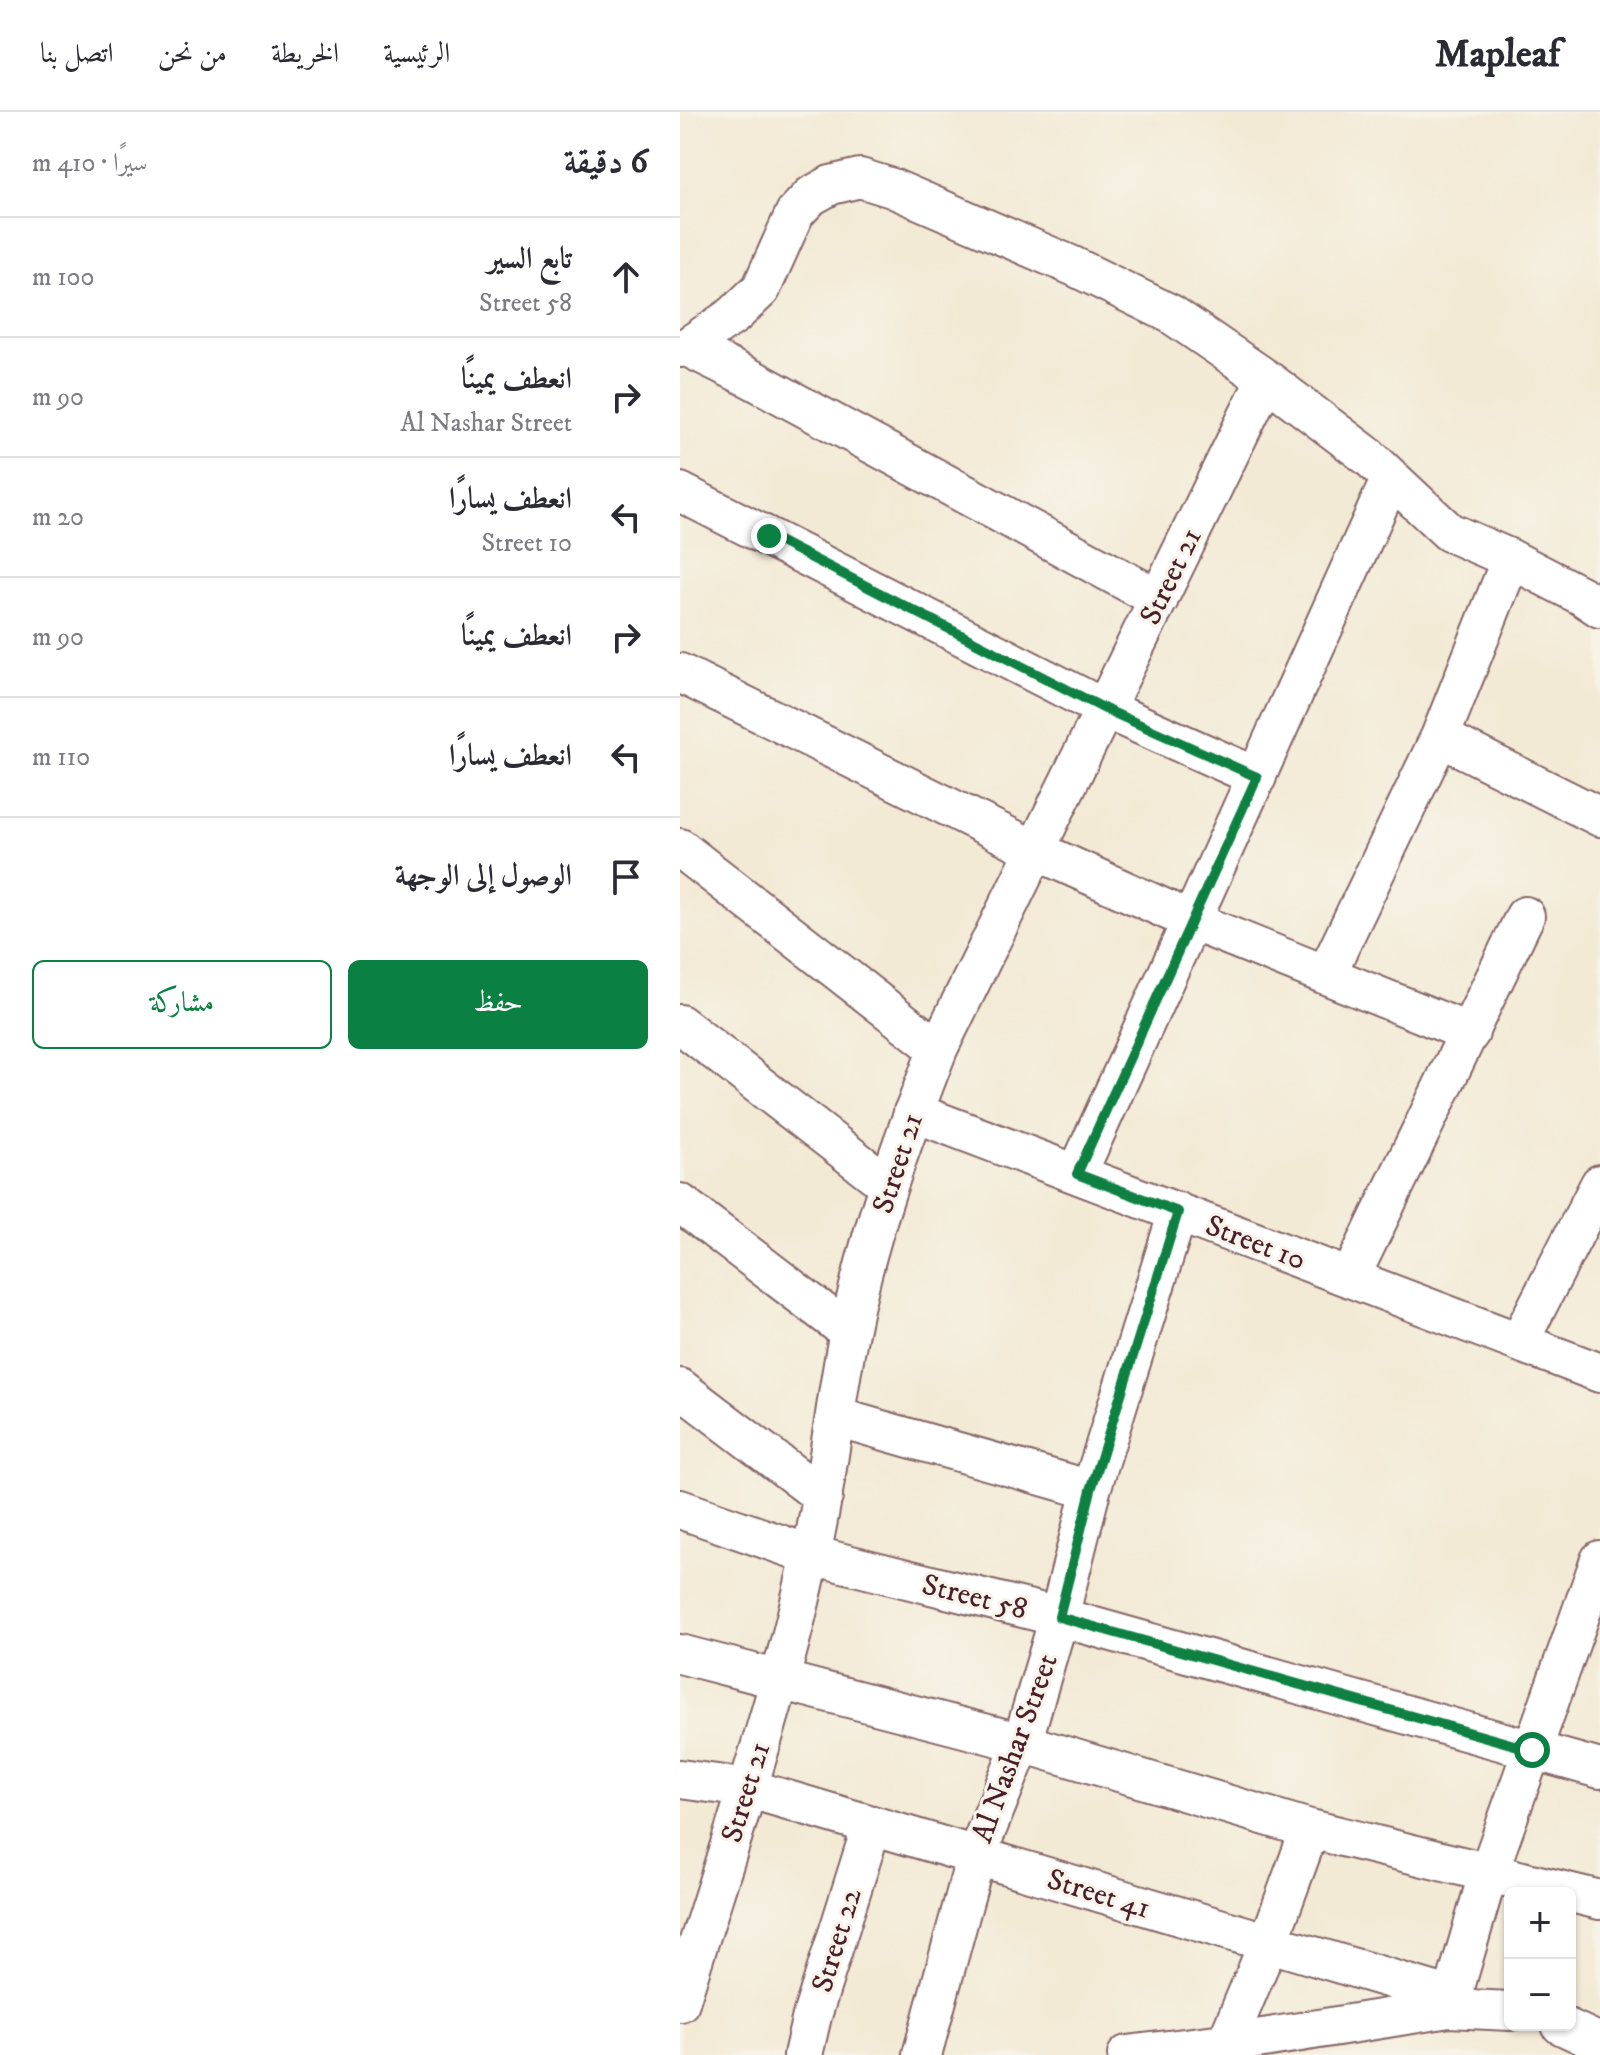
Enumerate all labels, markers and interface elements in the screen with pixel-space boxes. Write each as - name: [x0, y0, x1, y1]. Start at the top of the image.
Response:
- text: Mapleaf: [1435, 31, 1560, 79]
- text: اتصل بنا: [40, 36, 114, 71]
- text: من نحن: [158, 36, 227, 71]
- text: الخريطة: [271, 36, 339, 71]
- text: الرئيسية: [383, 36, 450, 71]
- text: 6 دقيقة: [564, 141, 648, 183]
- text: سيرًا · 410 m: [32, 147, 148, 180]
- text: تابع السير: [487, 241, 572, 278]
- icon: ahead: [604, 255, 648, 299]
- text: 100 m: [32, 261, 95, 294]
- text: Street 58: [479, 287, 572, 320]
- text: انعطف يمينًا: [461, 361, 572, 398]
- icon: right: [604, 375, 648, 419]
- text: 90 m: [32, 381, 84, 414]
- text: Al Nashar Street: [400, 407, 572, 440]
- text: انعطف يسارًا: [449, 481, 572, 518]
- icon: left: [604, 495, 648, 539]
- text: 20 m: [32, 501, 84, 534]
- route end: [751, 518, 787, 554]
- street label: Street 21: [1132, 522, 1211, 631]
- text: Street 10: [481, 527, 572, 560]
- icon: right: [604, 615, 648, 659]
- text: انعطف يمينًا: [461, 618, 572, 655]
- text: 90 m: [32, 621, 84, 654]
- icon: left: [604, 735, 648, 779]
- text: انعطف يسارًا: [449, 738, 572, 775]
- text: 110 m: [32, 741, 90, 774]
- icon: arrive: [604, 855, 648, 899]
- text: الوصول إلى الوجهة: [395, 858, 572, 895]
- button: مشاركة: [32, 960, 332, 1049]
- button: حفظ: [348, 960, 648, 1049]
- street label: Street 21: [865, 1109, 932, 1218]
- street label: Street 10: [1200, 1207, 1311, 1279]
- street label: Street 58: [918, 1567, 1031, 1628]
- street label: Al Nashar Street: [964, 1649, 1067, 1848]
- route start: [1514, 1732, 1550, 1768]
- street label: Street 21: [714, 1738, 779, 1847]
- street label: Street 41: [1043, 1861, 1155, 1928]
- street label: Street 22: [804, 1884, 871, 1997]
- map controls: [1504, 1887, 1576, 2031]
- button: +: [1504, 1887, 1576, 1959]
- button: −: [1504, 1959, 1576, 2031]

